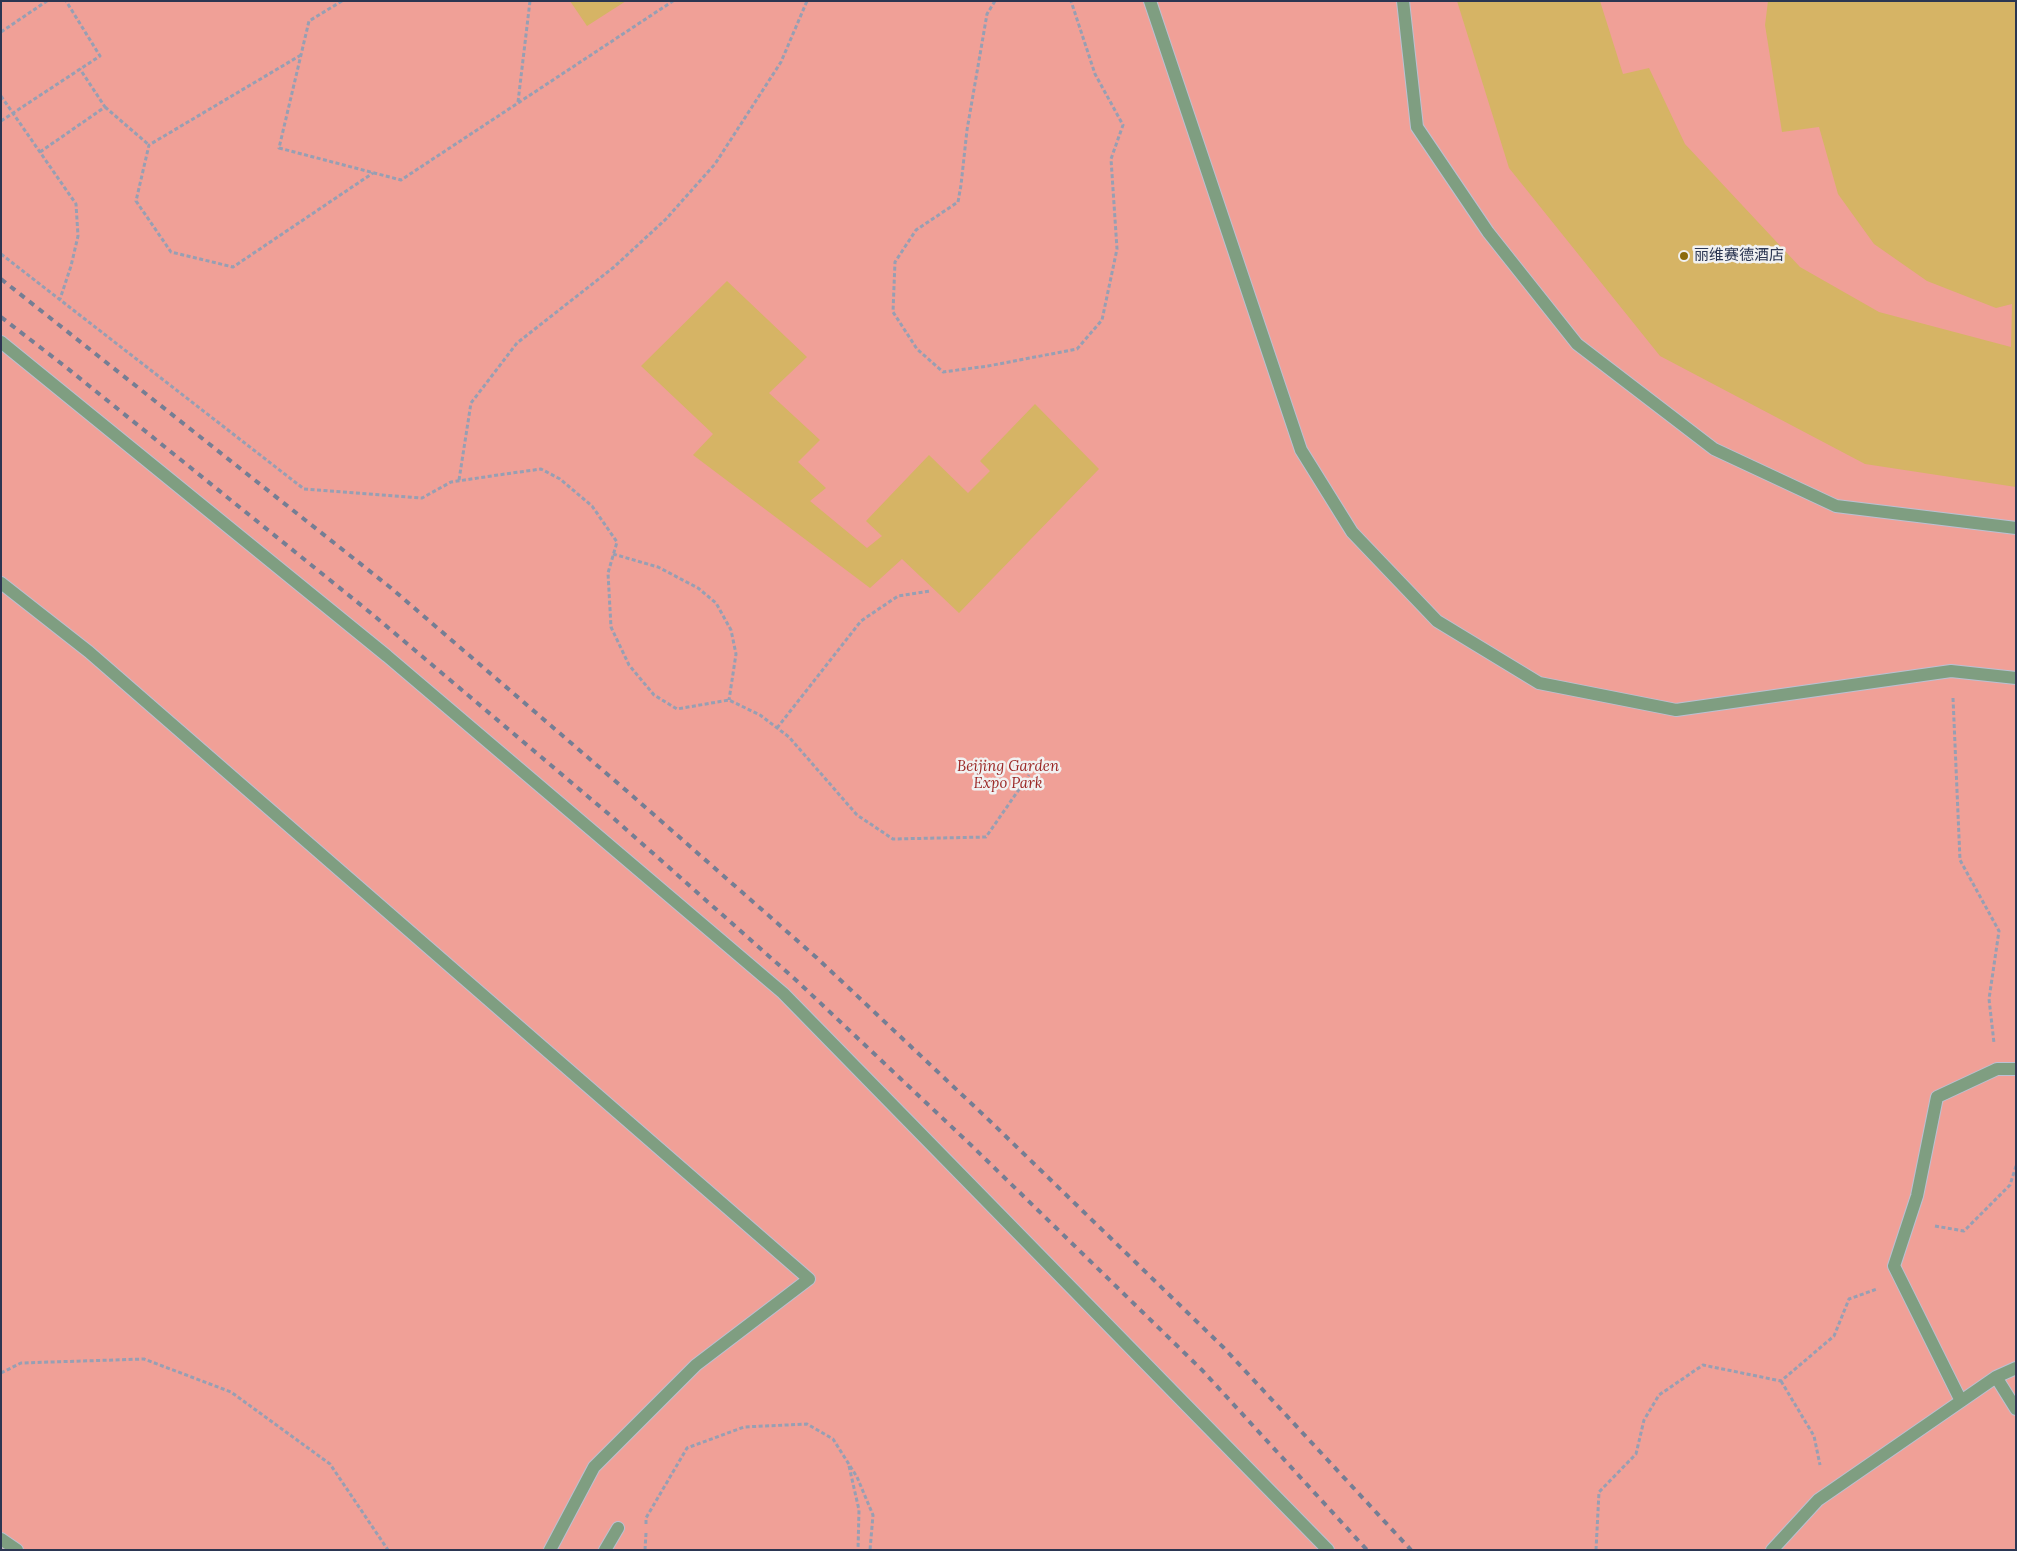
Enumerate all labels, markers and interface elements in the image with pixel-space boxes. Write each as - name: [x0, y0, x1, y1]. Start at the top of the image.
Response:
- place label: 丽维赛德酒店: [1694, 247, 1784, 265]
- marker: 丽维赛德酒店: [1678, 250, 1690, 262]
- park label: Beijing Garden Expo Park: [957, 758, 1059, 793]

